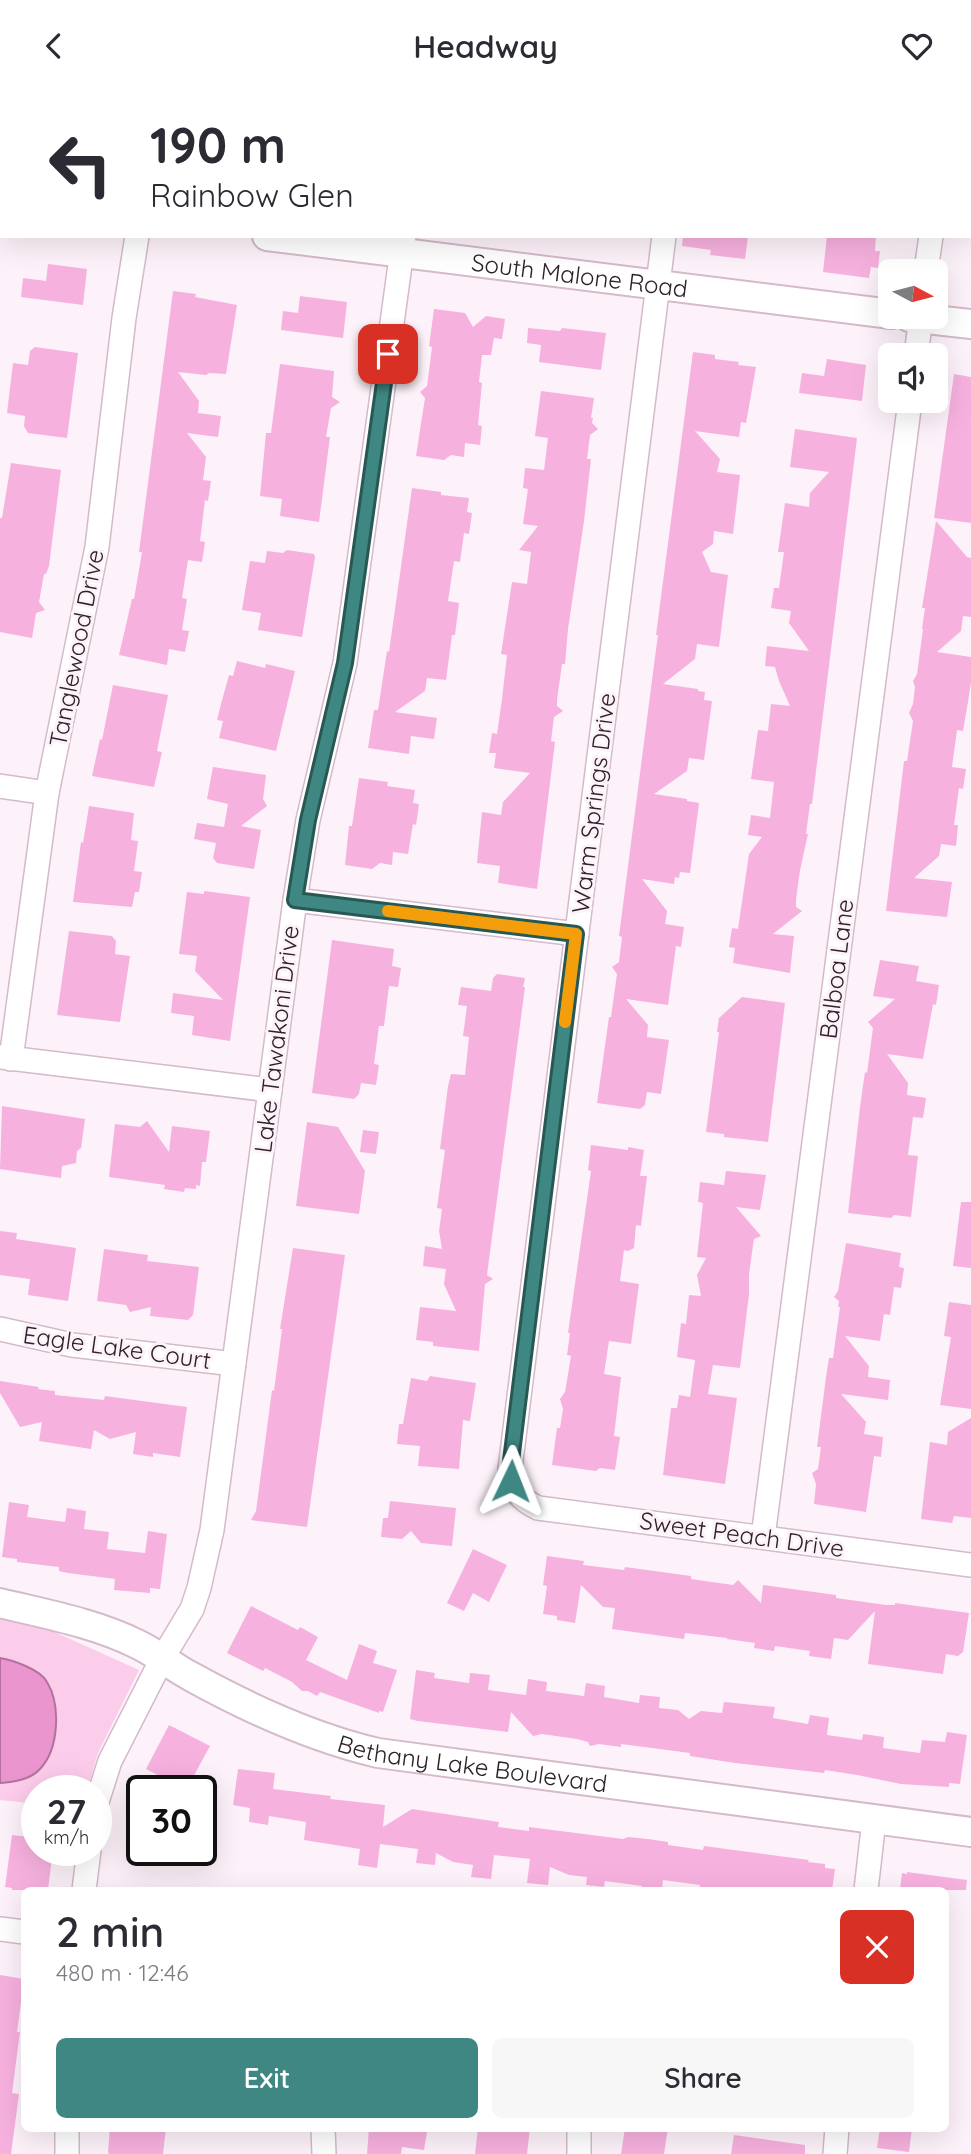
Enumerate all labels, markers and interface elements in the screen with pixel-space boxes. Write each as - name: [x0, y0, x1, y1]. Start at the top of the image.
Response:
- text: Headway: [413, 26, 558, 66]
- icon: back: [35, 27, 73, 65]
- icon: heart: [898, 27, 936, 65]
- text: 190 m: [150, 114, 286, 175]
- icon: left: [35, 119, 126, 210]
- text: Rainbow Glen: [150, 175, 354, 215]
- street label: South Malone Road: [470, 247, 689, 303]
- north arrow: [878, 259, 948, 329]
- map controls: [878, 259, 948, 413]
- pin: [358, 324, 418, 384]
- icon: arrive: [369, 335, 407, 373]
- button: sound: [878, 343, 948, 413]
- street label: Tanglewood Drive: [42, 547, 110, 749]
- street label: Warm Springs Drive: [565, 691, 621, 915]
- street label: Balboa Lane: [813, 897, 859, 1041]
- street label: Lake Tawakoni Drive: [247, 923, 305, 1155]
- street label: Eagle Lake Court: [21, 1319, 213, 1375]
- position arrow: [474, 1444, 548, 1518]
- street label: Sweet Peach Drive: [638, 1505, 846, 1563]
- street label: Bethany Lake Boulevard: [334, 1728, 609, 1798]
- speed limit sign: 30: [126, 1775, 217, 1866]
- text: 27: [47, 1789, 86, 1833]
- text: km/h: [44, 1826, 89, 1849]
- text: 2 min: [56, 1905, 164, 1958]
- button: close: [840, 1910, 914, 1984]
- text: 480 m · 12:46: [56, 1958, 189, 1987]
- button: Exit: [56, 2038, 478, 2118]
- button: Share: [492, 2038, 914, 2118]

